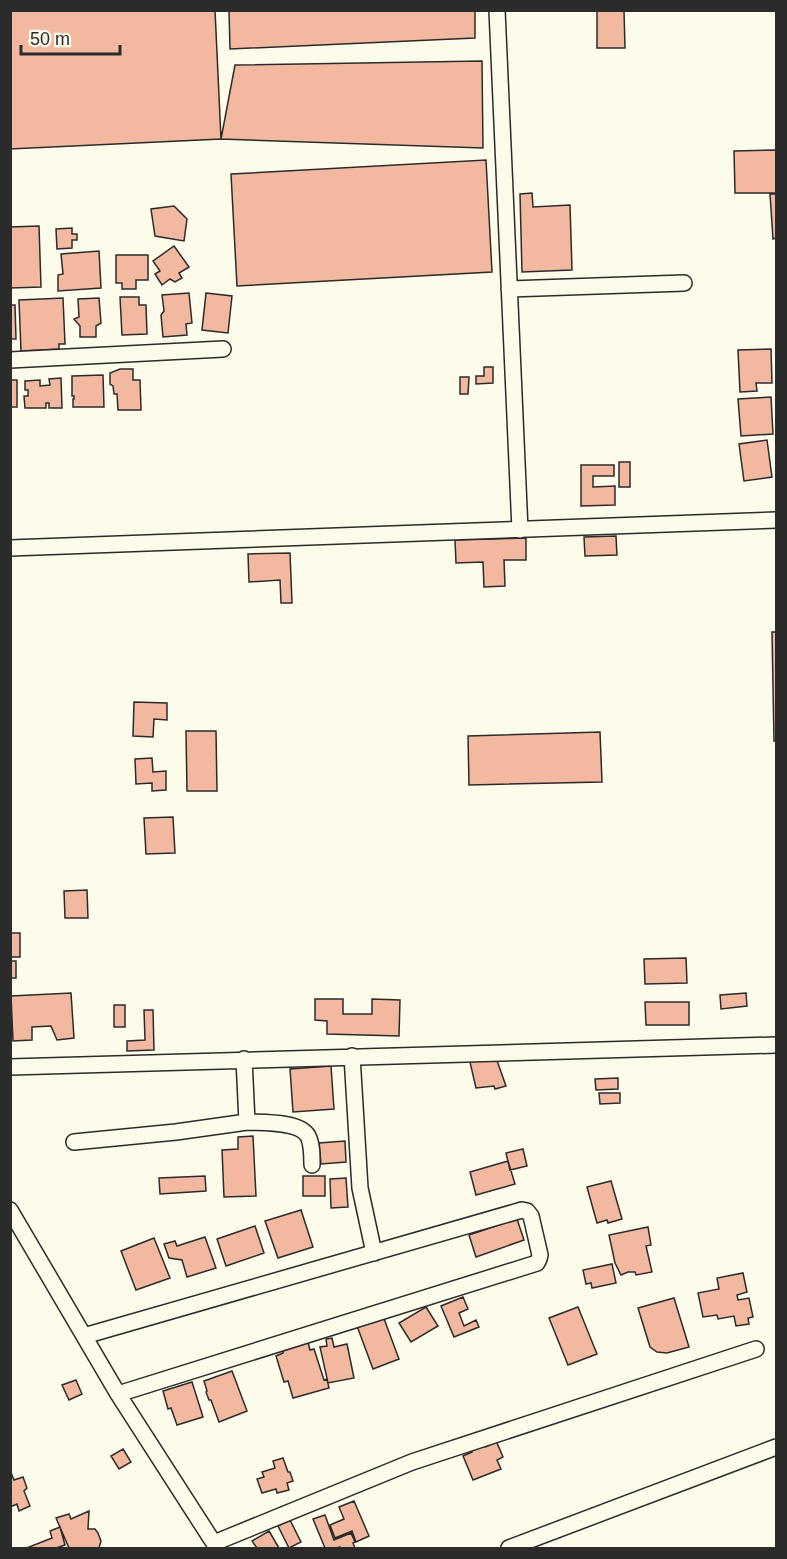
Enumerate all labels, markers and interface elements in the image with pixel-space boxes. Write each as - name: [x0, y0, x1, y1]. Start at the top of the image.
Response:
- scale bar: [21, 18, 120, 56]
- text: 50 m: [30, 29, 70, 49]

